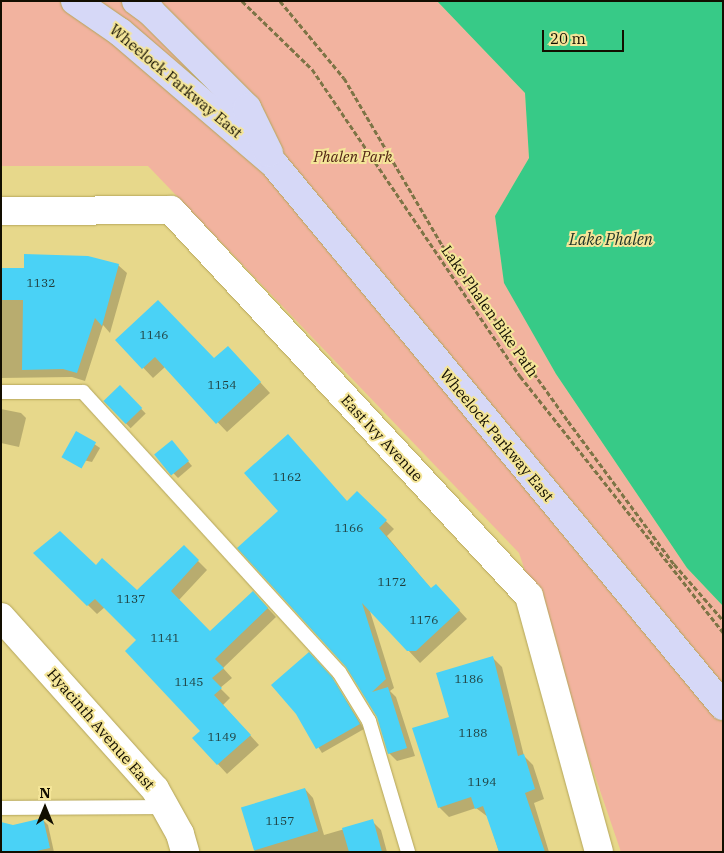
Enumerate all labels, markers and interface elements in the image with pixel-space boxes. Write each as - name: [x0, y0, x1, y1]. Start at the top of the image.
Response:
- street label: Wheelock Parkway East: [106, 20, 246, 142]
- scale bar: [544, 20, 626, 52]
- text: 20 m: [550, 29, 586, 48]
- park label: Phalen Park: [313, 148, 393, 166]
- water label: Lake Phalen: [569, 229, 653, 249]
- street label: Lake Phalen Bike Path: [438, 242, 542, 380]
- house number: 1132: [27, 276, 55, 290]
- house number: 1146: [140, 328, 168, 342]
- street label: Wheelock Parkway East: [436, 365, 558, 505]
- house number: 1154: [208, 378, 236, 392]
- street label: East Ivy Avenue: [337, 391, 427, 485]
- house number: 1162: [273, 470, 301, 484]
- house number: 1166: [335, 521, 363, 535]
- house number: 1172: [378, 575, 406, 589]
- house number: 1137: [117, 592, 145, 606]
- house number: 1176: [410, 613, 438, 627]
- house number: 1141: [151, 631, 179, 645]
- street label: Hyacinth Avenue East: [44, 665, 158, 793]
- house number: 1186: [455, 672, 483, 686]
- house number: 1145: [175, 675, 203, 689]
- house number: 1188: [459, 726, 487, 740]
- house number: 1149: [208, 730, 236, 744]
- house number: 1194: [468, 775, 496, 789]
- north arrow: [20, 783, 70, 833]
- text: N: [39, 784, 51, 802]
- house number: 1157: [266, 814, 294, 828]

